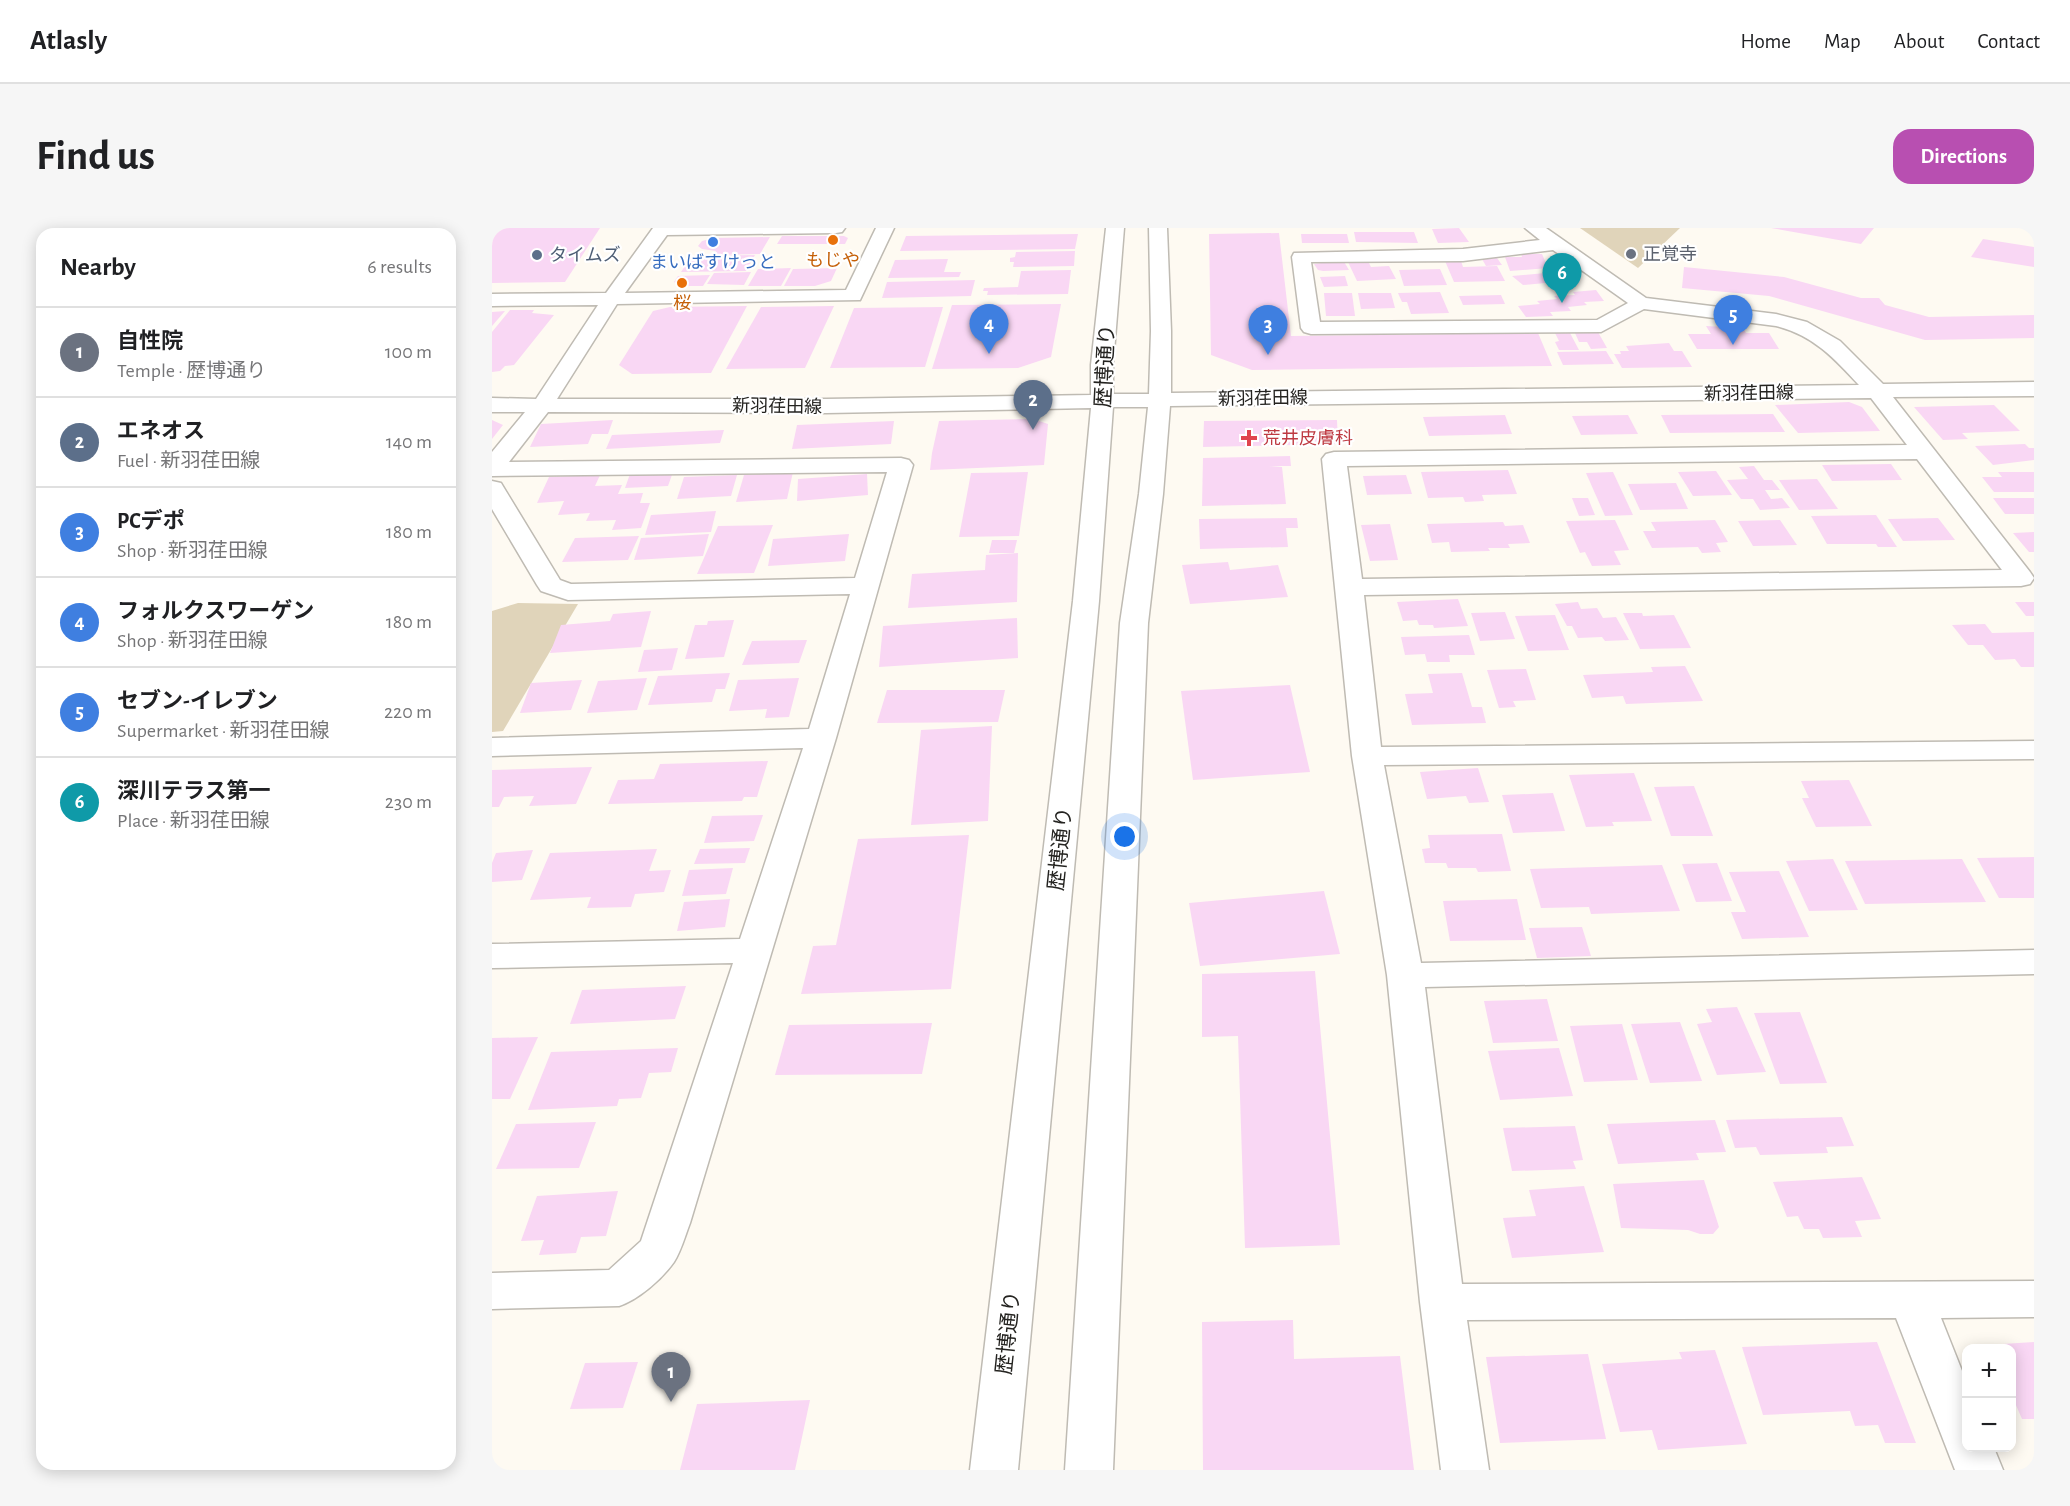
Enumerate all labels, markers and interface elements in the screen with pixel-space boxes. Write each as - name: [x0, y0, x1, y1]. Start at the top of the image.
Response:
- text: Atlasly: [30, 27, 107, 55]
- text: Home: [1740, 31, 1791, 52]
- text: Map: [1824, 31, 1861, 52]
- text: About: [1894, 31, 1944, 52]
- text: Contact: [1977, 31, 2040, 52]
- button: Directions: [1893, 129, 2034, 184]
- text: Find us: [36, 135, 155, 177]
- marker: もじや: [826, 233, 840, 247]
- marker: まいばすけっと: [706, 235, 720, 249]
- place label: 正覚寺: [1643, 244, 1697, 264]
- place label: タイムズ: [549, 245, 621, 265]
- marker: 正覚寺: [1624, 247, 1638, 261]
- marker: タイムズ: [530, 248, 544, 262]
- place label: もじや: [806, 251, 860, 270]
- place label: まいばすけっと: [650, 253, 776, 272]
- text: Nearby: [60, 254, 136, 280]
- pin: 6: [1542, 254, 1582, 303]
- text: 6 results: [367, 257, 432, 277]
- marker: 桜: [675, 276, 689, 290]
- place label: 桜: [673, 294, 691, 313]
- pin: 5: [1714, 296, 1752, 345]
- pin: 4: [970, 304, 1008, 354]
- pin: 3: [1248, 306, 1288, 355]
- street label: 歴博通り: [1092, 323, 1118, 409]
- text: 自性院: [117, 330, 183, 352]
- text: 1: [76, 342, 83, 362]
- text: 100 m: [385, 342, 432, 362]
- text: Temple · 歴博通り: [117, 361, 266, 381]
- pin: 2: [1014, 380, 1052, 430]
- street label: 新羽荏田線: [1704, 382, 1794, 404]
- street label: 新羽荏田線: [1218, 387, 1308, 409]
- street label: 新羽荏田線: [732, 395, 822, 417]
- text: エネオス: [117, 420, 205, 442]
- place label: 荒井皮膚科: [1263, 428, 1353, 448]
- marker: 荒井皮膚科: [1240, 429, 1258, 447]
- text: 2: [75, 432, 84, 452]
- text: 140 m: [386, 432, 432, 452]
- text: Fuel · 新羽荏田線: [117, 451, 260, 471]
- text: PCデポ: [117, 510, 185, 532]
- text: 3: [75, 522, 84, 542]
- text: 180 m: [386, 522, 432, 542]
- text: Shop · 新羽荏田線: [117, 541, 268, 561]
- text: フォルクスワーゲン: [117, 600, 314, 622]
- text: 4: [74, 612, 85, 632]
- text: 180 m: [386, 612, 432, 632]
- text: Shop · 新羽荏田線: [117, 631, 268, 651]
- text: セブン-イレブン: [117, 690, 278, 712]
- text: 5: [75, 702, 84, 722]
- text: 220 m: [384, 702, 432, 722]
- text: Supermarket · 新羽荏田線: [117, 721, 330, 741]
- text: 深川テラス第一: [117, 780, 271, 802]
- text: 6: [75, 792, 84, 812]
- text: 230 m: [385, 792, 432, 812]
- street label: 歴博通り: [1045, 806, 1075, 892]
- text: Place · 新羽荏田線: [117, 811, 270, 831]
- your location: [1110, 822, 1139, 851]
- street label: 歴博通り: [993, 1290, 1023, 1376]
- map controls: [1962, 1344, 2016, 1452]
- button: +: [1962, 1344, 2016, 1398]
- pin: 1: [652, 1352, 690, 1402]
- button: −: [1962, 1398, 2016, 1452]

